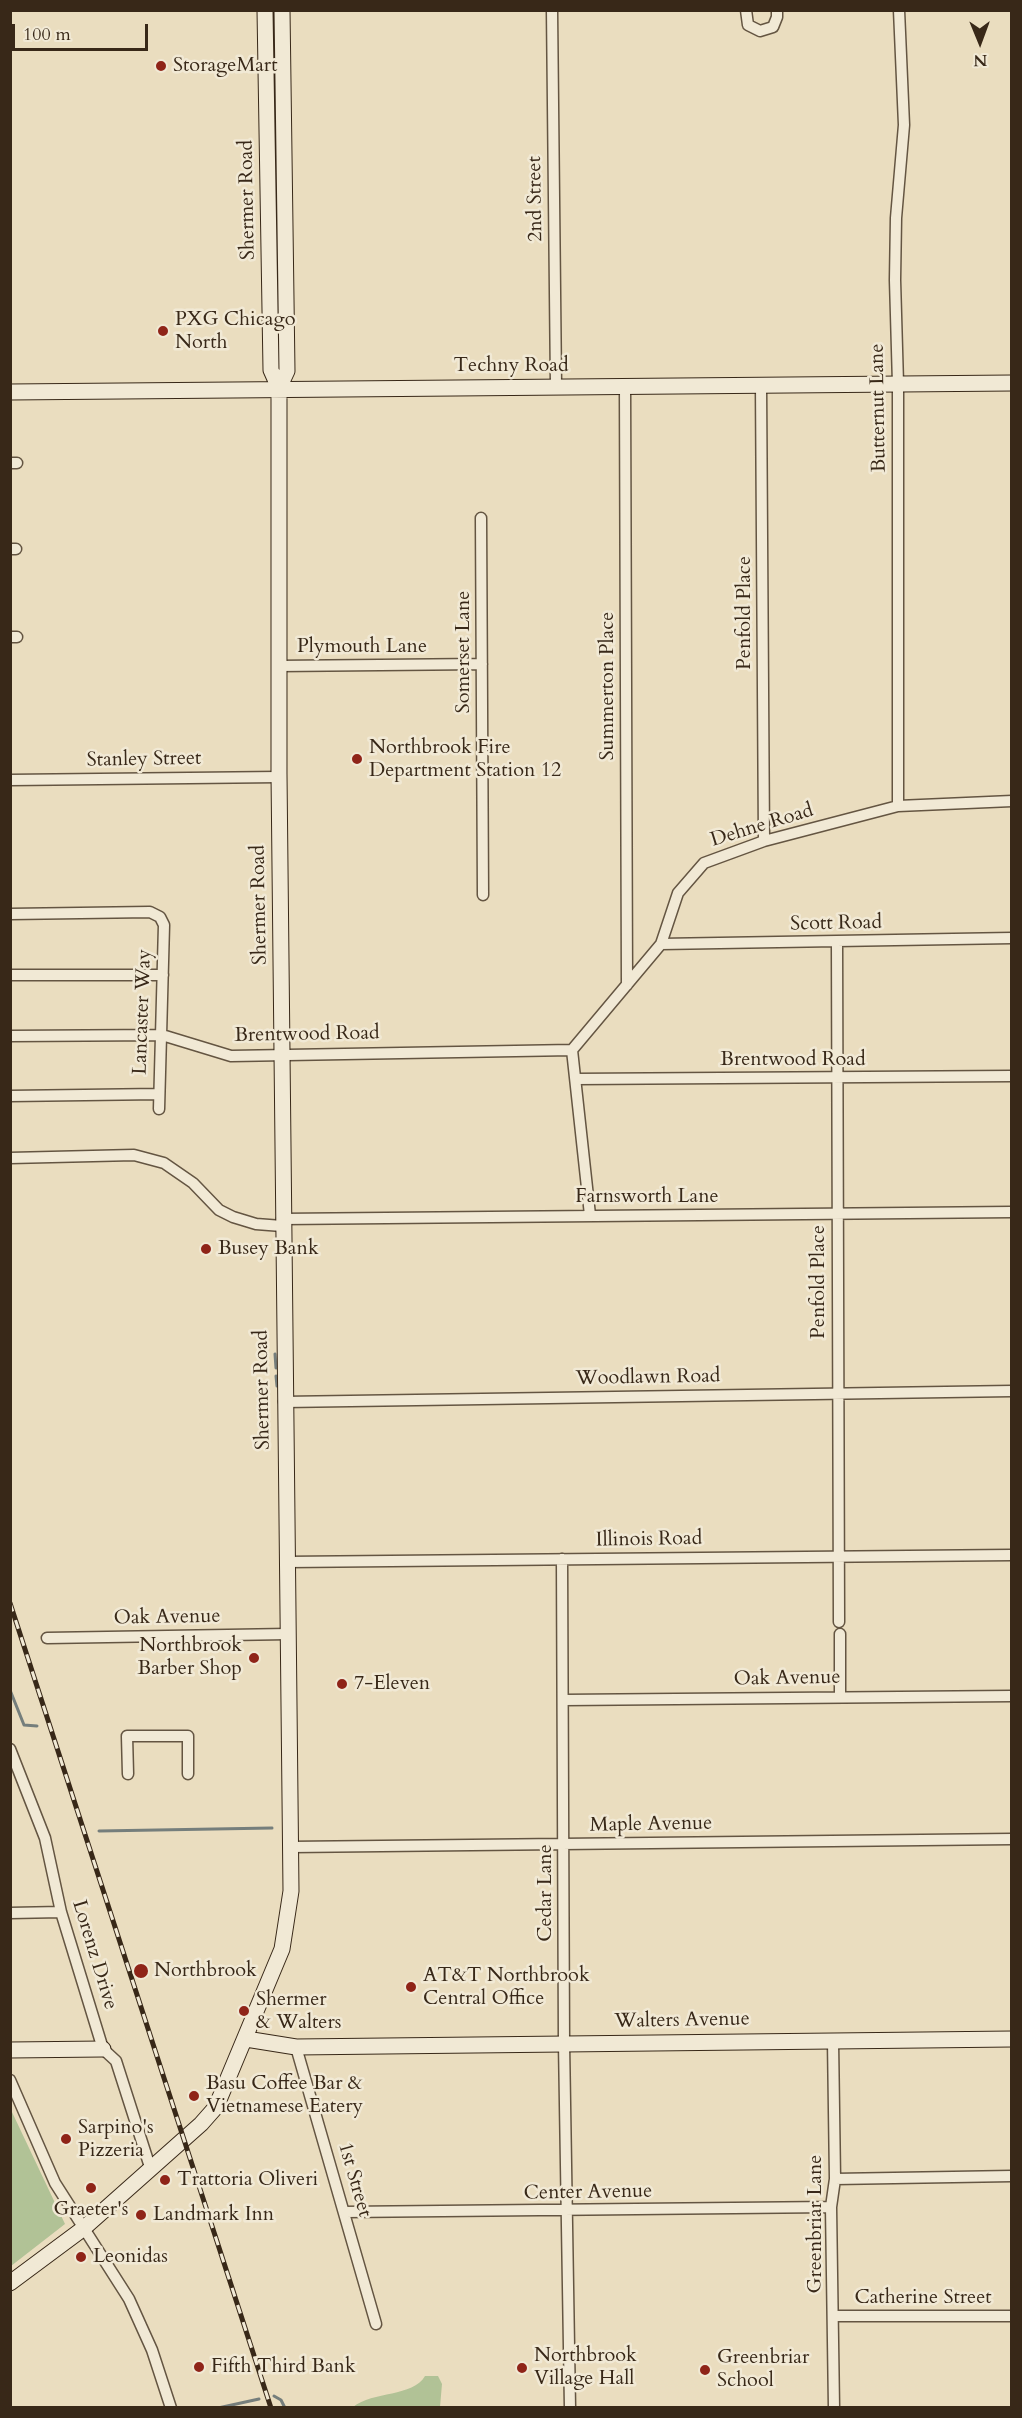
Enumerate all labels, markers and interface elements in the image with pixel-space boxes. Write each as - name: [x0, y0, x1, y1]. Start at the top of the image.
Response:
- scale bar: [15, 12, 152, 50]
- north arrow: [950, 12, 1010, 72]
- text: 100 m: [23, 22, 71, 47]
- text: N: [973, 49, 987, 71]
- place label: StorageMart: [173, 54, 277, 78]
- marker: StorageMart: [154, 59, 168, 73]
- street label: Shermer Road: [235, 140, 261, 260]
- street label: 2nd Street: [523, 156, 549, 242]
- place label: PXG Chicago North: [175, 308, 295, 355]
- marker: PXG Chicago North: [156, 324, 170, 338]
- street label: Butternut Lane: [866, 343, 892, 473]
- street label: Techny Road: [453, 354, 569, 378]
- street label: Penfold Place: [733, 556, 757, 670]
- street label: Somerset Lane: [452, 591, 476, 713]
- street label: Summerton Place: [596, 612, 620, 760]
- street label: Plymouth Lane: [297, 635, 427, 659]
- place label: Northbrook Fire Department Station 12: [369, 736, 561, 783]
- street label: Stanley Street: [87, 747, 201, 773]
- marker: Northbrook Fire Department Station 12: [350, 752, 364, 766]
- street label: Dehne Road: [708, 799, 816, 853]
- street label: Shermer Road: [247, 845, 273, 965]
- street label: Scott Road: [790, 911, 882, 937]
- street label: Lancaster Way: [129, 949, 157, 1075]
- street label: Brentwood Road: [234, 1022, 380, 1048]
- street label: Brentwood Road: [720, 1048, 866, 1072]
- street label: Farnsworth Lane: [575, 1185, 719, 1209]
- street label: Penfold Place: [807, 1225, 831, 1339]
- place label: Busey Bank: [218, 1237, 319, 1261]
- marker: Busey Bank: [199, 1242, 213, 1256]
- street label: Shermer Road: [250, 1330, 276, 1450]
- street label: Woodlawn Road: [575, 1365, 721, 1391]
- street label: Illinois Road: [596, 1527, 702, 1553]
- street label: Oak Avenue: [113, 1605, 221, 1631]
- place label: Northbrook Barber Shop: [138, 1634, 242, 1681]
- marker: Northbrook Barber Shop: [247, 1651, 261, 1665]
- street label: Oak Avenue: [733, 1666, 841, 1692]
- place label: 7-Eleven: [354, 1672, 430, 1696]
- marker: 7-Eleven: [335, 1677, 349, 1691]
- street label: Maple Avenue: [590, 1812, 712, 1838]
- street label: Cedar Lane: [534, 1844, 558, 1942]
- street label: Lorenz Drive: [66, 1897, 122, 2013]
- place label: Northbrook: [154, 1959, 257, 1983]
- marker: Northbrook: [132, 1962, 150, 1980]
- place label: AT&T Northbrook Central Office: [423, 1964, 590, 2011]
- marker: AT&T Northbrook Central Office: [404, 1980, 418, 1994]
- place label: Shermer & Walters: [256, 1988, 341, 2035]
- marker: Shermer & Walters: [237, 2004, 251, 2018]
- street label: Walters Avenue: [614, 2008, 750, 2034]
- place label: Basu Coffee Bar & Vietnamese Eatery: [206, 2072, 363, 2119]
- marker: Basu Coffee Bar & Vietnamese Eatery: [187, 2089, 201, 2103]
- place label: Sarpino's Pizzeria: [78, 2116, 154, 2163]
- marker: Sarpino's Pizzeria: [59, 2132, 73, 2146]
- street label: 1st Street: [332, 2140, 376, 2220]
- street label: Greenbriar Lane: [804, 2155, 828, 2293]
- place label: Trattoria Oliveri: [177, 2168, 318, 2192]
- marker: Trattoria Oliveri: [158, 2173, 172, 2187]
- street label: Center Avenue: [523, 2180, 653, 2206]
- marker: Graeter's: [84, 2181, 98, 2195]
- place label: Graeter's: [54, 2198, 128, 2222]
- place label: Landmark Inn: [153, 2203, 274, 2227]
- marker: Landmark Inn: [134, 2208, 148, 2222]
- place label: Leonidas: [93, 2245, 168, 2269]
- marker: Leonidas: [74, 2250, 88, 2264]
- street label: Catherine Street: [854, 2286, 992, 2310]
- place label: Northbrook Village Hall: [534, 2344, 637, 2391]
- place label: Greenbriar School: [717, 2346, 809, 2393]
- place label: Fifth Third Bank: [211, 2355, 356, 2379]
- marker: Fifth Third Bank: [192, 2360, 206, 2374]
- marker: Northbrook Village Hall: [515, 2361, 529, 2375]
- marker: Greenbriar School: [698, 2363, 712, 2377]

